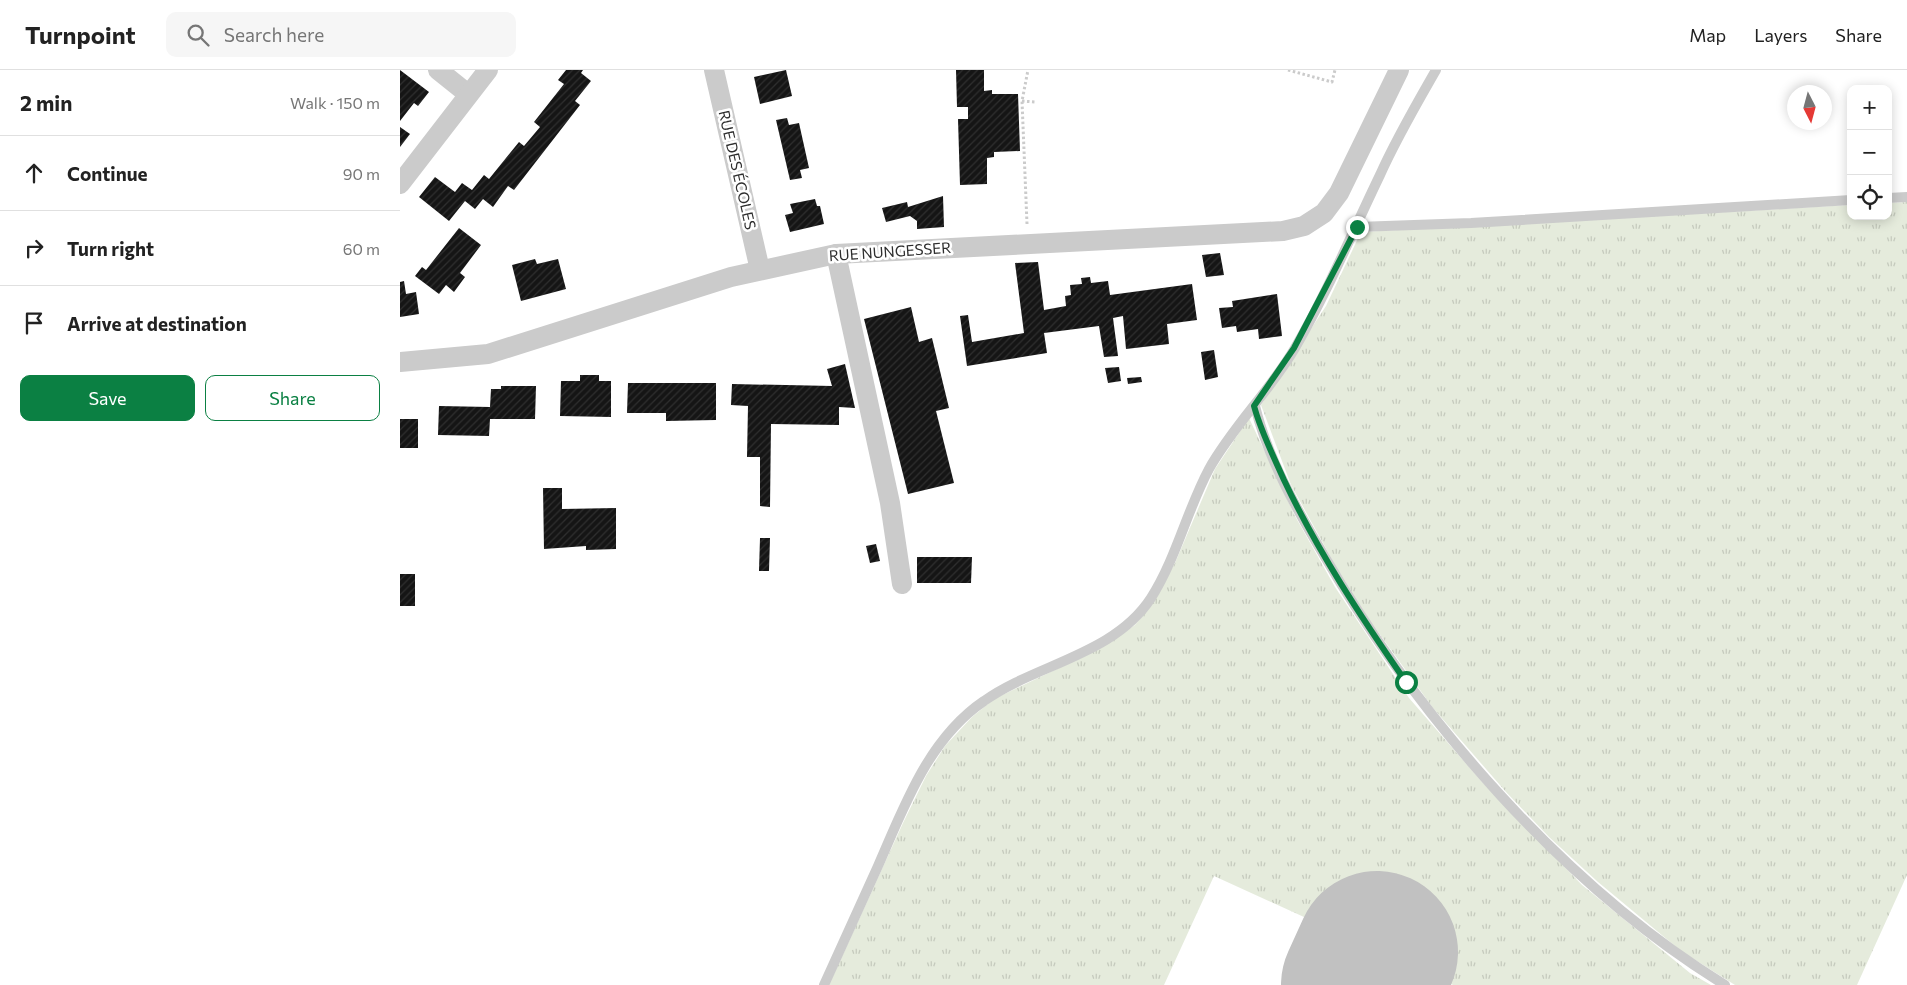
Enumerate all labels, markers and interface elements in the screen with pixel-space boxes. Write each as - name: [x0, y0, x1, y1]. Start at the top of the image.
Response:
- search box: [166, 12, 516, 57]
- text: Turnpoint: [25, 20, 136, 49]
- icon: search: [184, 21, 212, 49]
- text: Search here: [224, 23, 324, 46]
- text: Map: [1689, 24, 1726, 46]
- text: Layers: [1754, 24, 1807, 46]
- text: Share: [1835, 24, 1882, 46]
- north arrow: [1787, 85, 1832, 130]
- map controls: [1847, 85, 1892, 220]
- button: +: [1847, 85, 1892, 130]
- text: 2 min: [20, 90, 72, 115]
- text: Walk · 150 m: [290, 93, 380, 112]
- street label: RUE DES ÉCOLES: [716, 108, 761, 231]
- button: −: [1847, 130, 1892, 175]
- icon: ahead: [20, 159, 48, 187]
- text: Continue: [67, 162, 147, 185]
- text: 90 m: [343, 164, 380, 183]
- button: locate: [1847, 175, 1892, 220]
- route end: [1346, 216, 1369, 239]
- icon: right: [20, 234, 48, 262]
- text: Turn right: [67, 237, 154, 260]
- street label: RUE NUNGESSER: [828, 238, 952, 264]
- text: 60 m: [343, 239, 380, 258]
- icon: arrive: [20, 309, 48, 337]
- text: Arrive at destination: [67, 312, 247, 335]
- button: Save: [20, 375, 195, 421]
- button: Share: [205, 375, 380, 421]
- route start: [1395, 671, 1418, 694]

